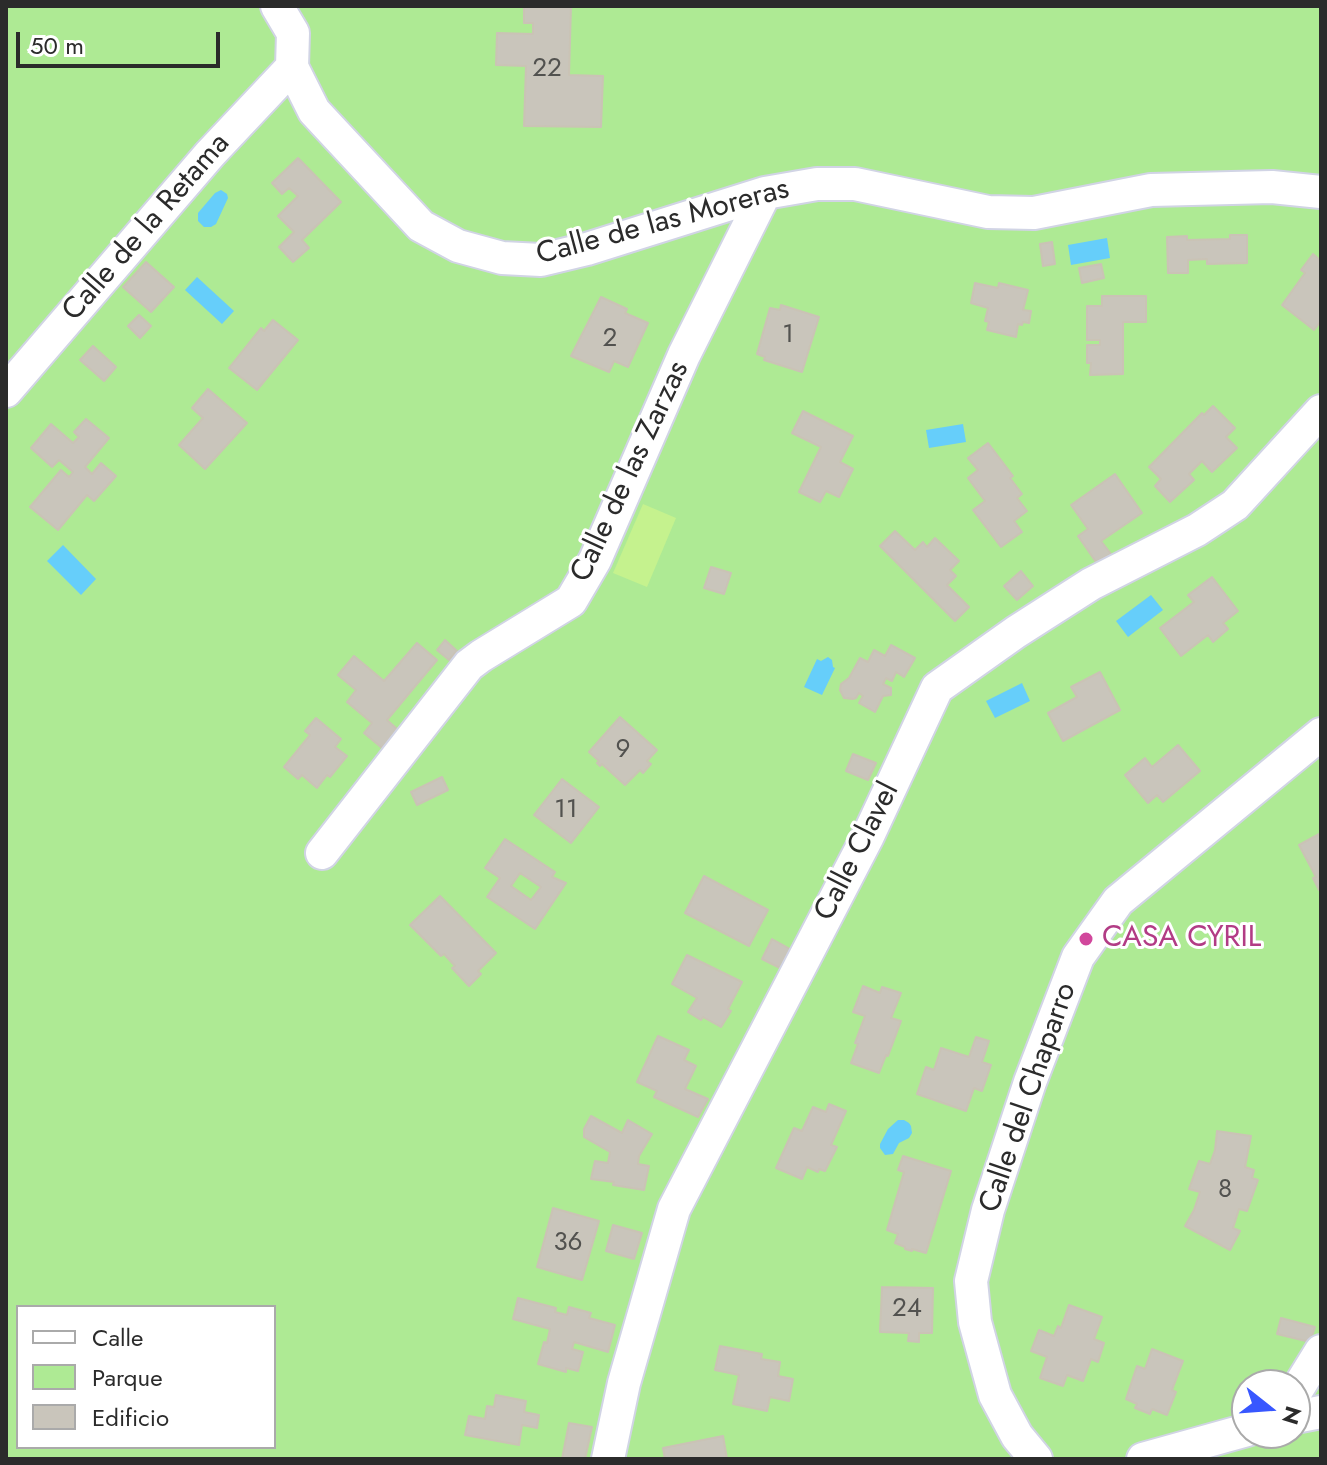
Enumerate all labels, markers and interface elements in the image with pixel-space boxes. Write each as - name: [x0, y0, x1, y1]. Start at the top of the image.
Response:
- scale bar: [20, 16, 224, 66]
- text: 50 m: [30, 28, 84, 63]
- house number: 22: [532, 54, 562, 86]
- street label: Calle de la Retama: [56, 127, 238, 329]
- street label: Calle de las Moreras: [533, 172, 793, 274]
- house number: 1: [782, 320, 794, 352]
- house number: 2: [603, 324, 617, 356]
- street label: Calle de las Zarzas: [564, 356, 698, 588]
- house number: 9: [616, 735, 630, 767]
- street label: Calle Clavel: [808, 777, 908, 927]
- house number: 11: [554, 795, 578, 827]
- place label: CASA CYRIL: [1102, 921, 1261, 957]
- marker: CASA CYRIL: [1077, 930, 1095, 948]
- street label: Calle del Chaparro: [973, 978, 1085, 1218]
- house number: 8: [1218, 1175, 1232, 1207]
- house number: 36: [553, 1228, 583, 1260]
- house number: 24: [892, 1294, 922, 1326]
- legend: [16, 1305, 276, 1449]
- text: Calle: [92, 1320, 143, 1355]
- text: Parque: [92, 1360, 163, 1395]
- north arrow: [1231, 1369, 1311, 1449]
- text: Edificio: [92, 1400, 169, 1435]
- text: N: [1274, 1402, 1310, 1428]

